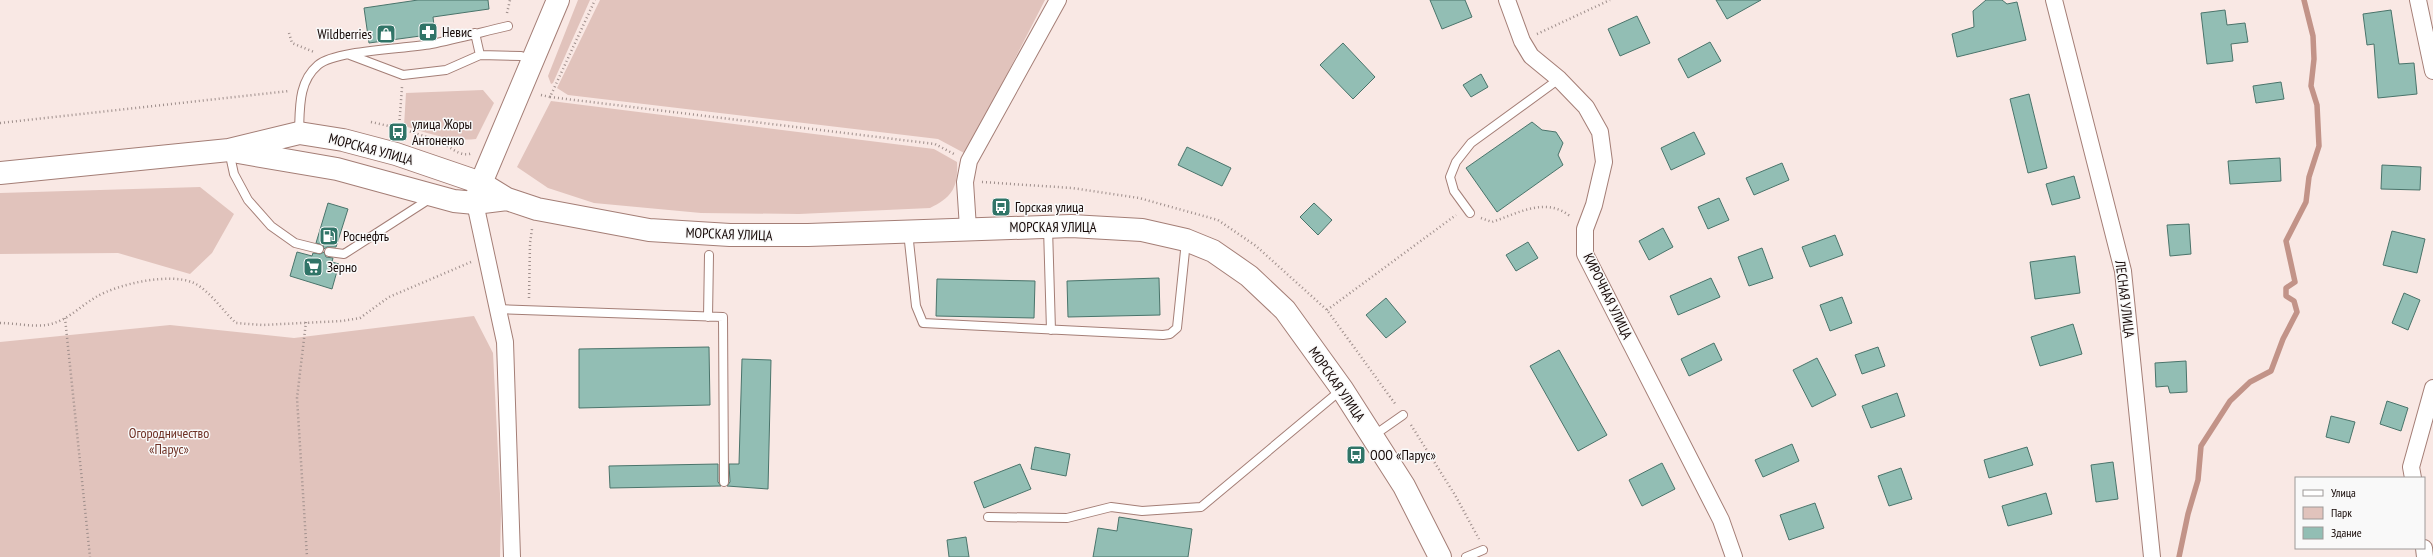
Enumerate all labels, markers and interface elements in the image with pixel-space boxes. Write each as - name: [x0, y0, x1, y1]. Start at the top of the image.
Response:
- pharmacy icon: Невис: [417, 21, 439, 43]
- shop icon: Wildberries: [375, 23, 397, 45]
- place label: Невис: [442, 23, 472, 41]
- place label: Wildberries: [317, 25, 372, 43]
- place label: улица Жоры Антоненко: [412, 115, 472, 149]
- bus stop icon: улица Жоры Антоненко: [387, 121, 409, 143]
- street label: МОРСКАЯ УЛИЦА: [327, 129, 416, 169]
- bus stop icon: Горская улица: [990, 196, 1012, 218]
- place label: Горская улица: [1015, 198, 1084, 216]
- street label: МОРСКАЯ УЛИЦА: [1010, 218, 1097, 236]
- street label: МОРСКАЯ УЛИЦА: [685, 223, 773, 245]
- fuel station icon: Роснефть: [318, 225, 340, 247]
- place label: Роснефть: [343, 227, 389, 245]
- street label: КИРОЧНАЯ УЛИЦА: [1579, 250, 1637, 342]
- supermarket icon: Зерно: [302, 256, 324, 278]
- place label: Зерно: [327, 258, 357, 276]
- street label: ЛЕСНАЯ УЛИЦА: [2111, 258, 2139, 339]
- street label: МОРСКАЯ УЛИЦА: [1305, 343, 1370, 425]
- park label: Огородничество «Парус»: [129, 424, 209, 458]
- bus stop icon: ООО «Парус»: [1345, 444, 1367, 466]
- place label: ООО «Парус»: [1370, 446, 1436, 464]
- legend: [2295, 477, 2425, 549]
- text: Улица: [2331, 485, 2356, 500]
- text: Парк: [2331, 505, 2352, 520]
- text: Здание: [2331, 525, 2362, 540]

